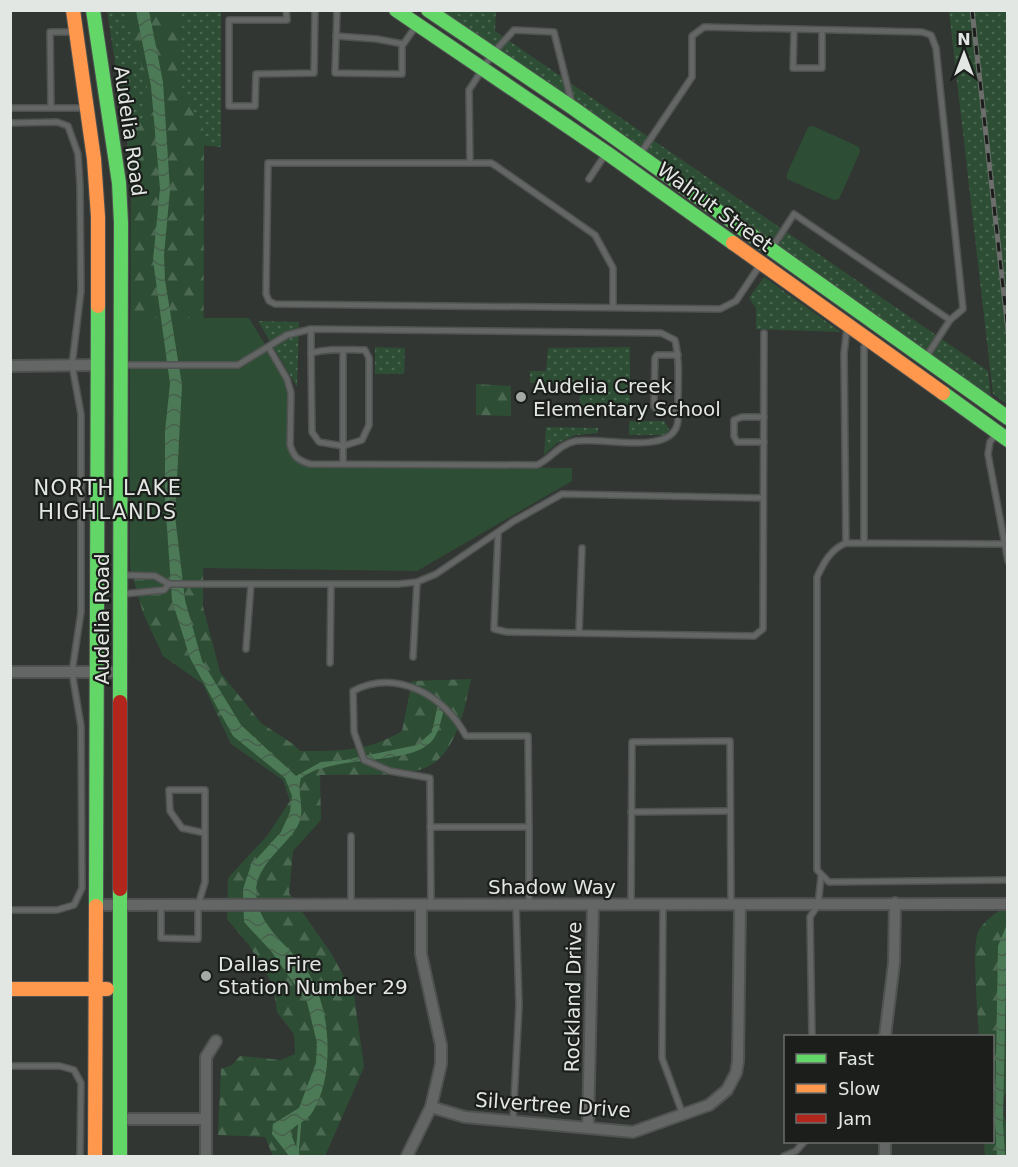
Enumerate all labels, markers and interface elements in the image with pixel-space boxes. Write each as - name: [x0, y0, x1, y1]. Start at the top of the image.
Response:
- north arrow: [934, 24, 994, 84]
- text: N: [957, 30, 971, 49]
- street label: Audelia Road: [109, 64, 151, 198]
- street label: Walnut Street: [653, 157, 777, 257]
- place label: Audelia Creek Elementary School: [533, 374, 721, 421]
- marker: Audelia Creek Elementary School: [514, 390, 528, 404]
- district label: NORTH LAKE HIGHLANDS: [33, 476, 183, 524]
- street label: Audelia Road: [90, 553, 114, 685]
- street label: Shadow Way: [488, 875, 616, 899]
- street label: Rockland Drive: [560, 921, 586, 1073]
- place label: Dallas Fire Station Number 29: [218, 952, 408, 999]
- marker: Dallas Fire Station Number 29: [199, 969, 213, 983]
- legend: [784, 1035, 994, 1143]
- text: Fast: [838, 1048, 874, 1069]
- text: Slow: [838, 1078, 880, 1099]
- street label: Silvertree Drive: [474, 1088, 632, 1122]
- text: Jam: [837, 1108, 872, 1129]

